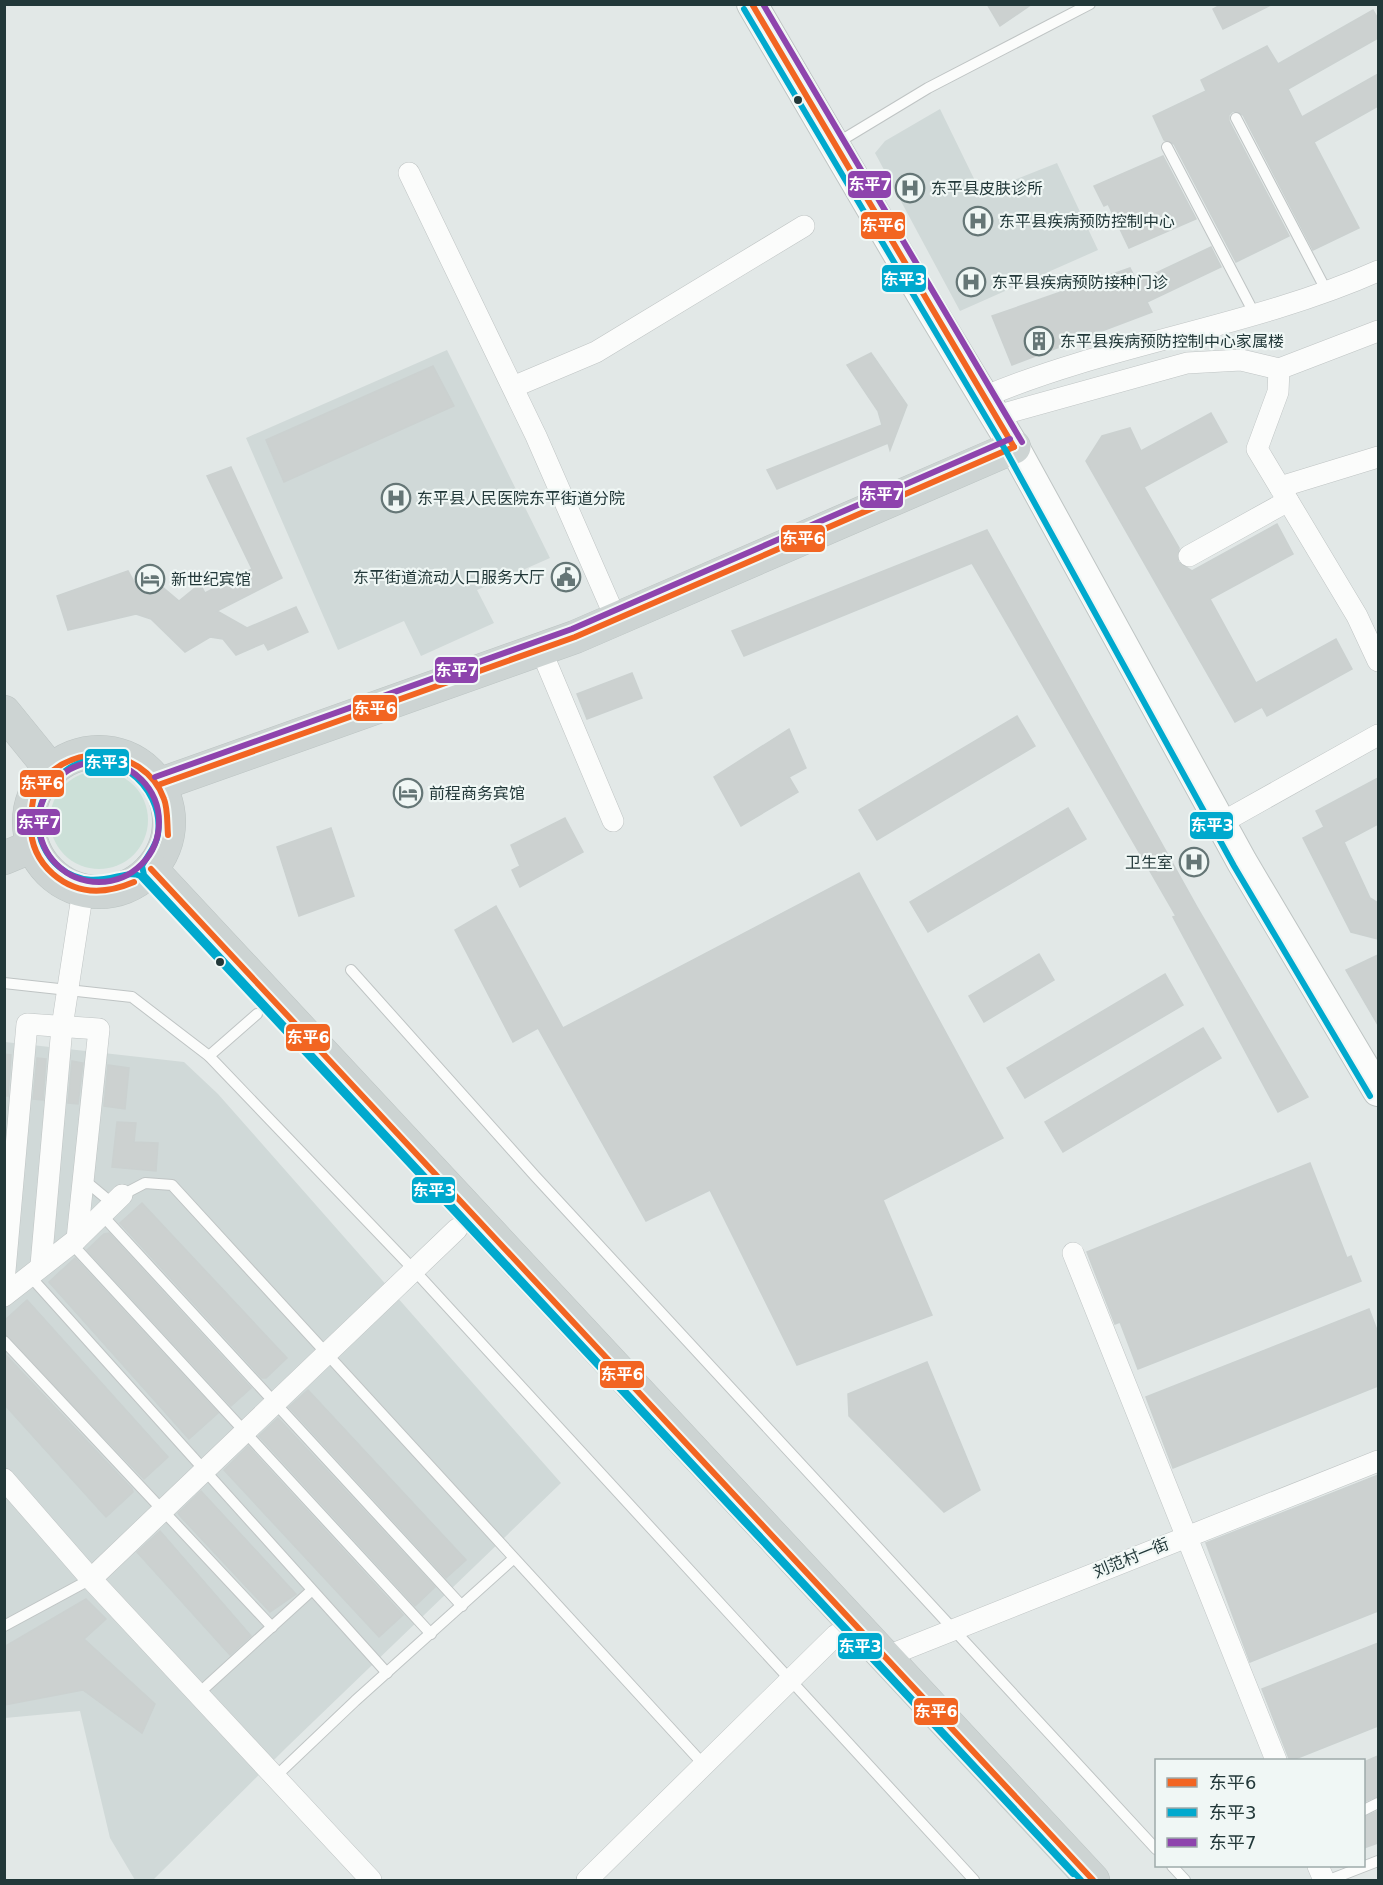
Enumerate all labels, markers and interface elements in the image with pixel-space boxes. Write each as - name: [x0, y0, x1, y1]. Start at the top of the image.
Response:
- unlabelled marker: [792, 94, 804, 106]
- line badge: 东平7: [847, 170, 892, 199]
- hospital icon: 东平县皮肤诊所: [894, 172, 926, 204]
- text: 东平7: [848, 175, 892, 194]
- place label: 东平县皮肤诊所: [931, 179, 1043, 198]
- hospital icon: 东平县疾病预防控制中心: [962, 205, 994, 237]
- line badge: 东平6: [860, 211, 906, 240]
- place label: 东平县疾病预防控制中心: [999, 212, 1175, 231]
- text: 东平6: [861, 216, 905, 235]
- line badge: 东平3: [881, 264, 927, 293]
- hospital icon: 东平县疾病预防接种门诊: [955, 266, 987, 298]
- text: 东平3: [882, 270, 926, 289]
- place label: 东平县疾病预防接种门诊: [992, 273, 1168, 292]
- building icon: 东平县疾病预防控制中心家属楼: [1023, 325, 1055, 357]
- place label: 东平县疾病预防控制中心家属楼: [1060, 332, 1284, 351]
- line badge: 东平7: [859, 480, 904, 509]
- hospital icon: 东平县人民医院东平街道分院: [380, 482, 412, 514]
- text: 东平7: [860, 485, 904, 504]
- place label: 东平县人民医院东平街道分院: [417, 489, 625, 508]
- line badge: 东平6: [780, 524, 826, 553]
- text: 东平6: [781, 529, 825, 548]
- public building icon: 东平街道流动人口服务大厅: [550, 561, 582, 593]
- hotel icon: 新世纪宾馆: [134, 563, 166, 595]
- place label: 东平街道流动人口服务大厅: [353, 568, 545, 587]
- place label: 新世纪宾馆: [171, 570, 251, 589]
- line badge: 东平7: [434, 656, 479, 684]
- text: 东平7: [435, 661, 479, 680]
- line badge: 东平6: [352, 694, 398, 722]
- text: 东平6: [353, 699, 397, 718]
- line badge: 东平3: [84, 748, 130, 777]
- text: 东平3: [85, 753, 129, 772]
- line badge: 东平6: [19, 769, 65, 798]
- text: 东平6: [20, 774, 64, 793]
- hotel icon: 前程商务宾馆: [392, 777, 424, 809]
- place label: 前程商务宾馆: [429, 784, 525, 803]
- line badge: 东平7: [16, 808, 61, 836]
- line badge: 东平3: [1189, 811, 1234, 840]
- text: 东平7: [17, 813, 61, 832]
- text: 东平3: [1190, 816, 1234, 835]
- hospital icon: 卫生室: [1178, 846, 1210, 878]
- place label: 卫生室: [1125, 853, 1173, 872]
- unlabelled marker: [214, 956, 226, 968]
- line badge: 东平6: [285, 1023, 331, 1052]
- text: 东平6: [286, 1028, 330, 1047]
- line badge: 东平3: [411, 1176, 456, 1204]
- text: 东平3: [412, 1181, 456, 1200]
- line badge: 东平6: [599, 1360, 645, 1389]
- text: 东平6: [600, 1365, 644, 1384]
- street label: 刘范村一街: [1090, 1534, 1172, 1582]
- line badge: 东平3: [837, 1632, 883, 1660]
- text: 东平3: [838, 1637, 882, 1656]
- line badge: 东平6: [913, 1697, 959, 1726]
- text: 东平6: [914, 1702, 958, 1721]
- legend: [1155, 1759, 1365, 1867]
- text: 东平6: [1209, 1772, 1256, 1793]
- text: 东平3: [1209, 1802, 1256, 1823]
- text: 东平7: [1209, 1832, 1256, 1853]

